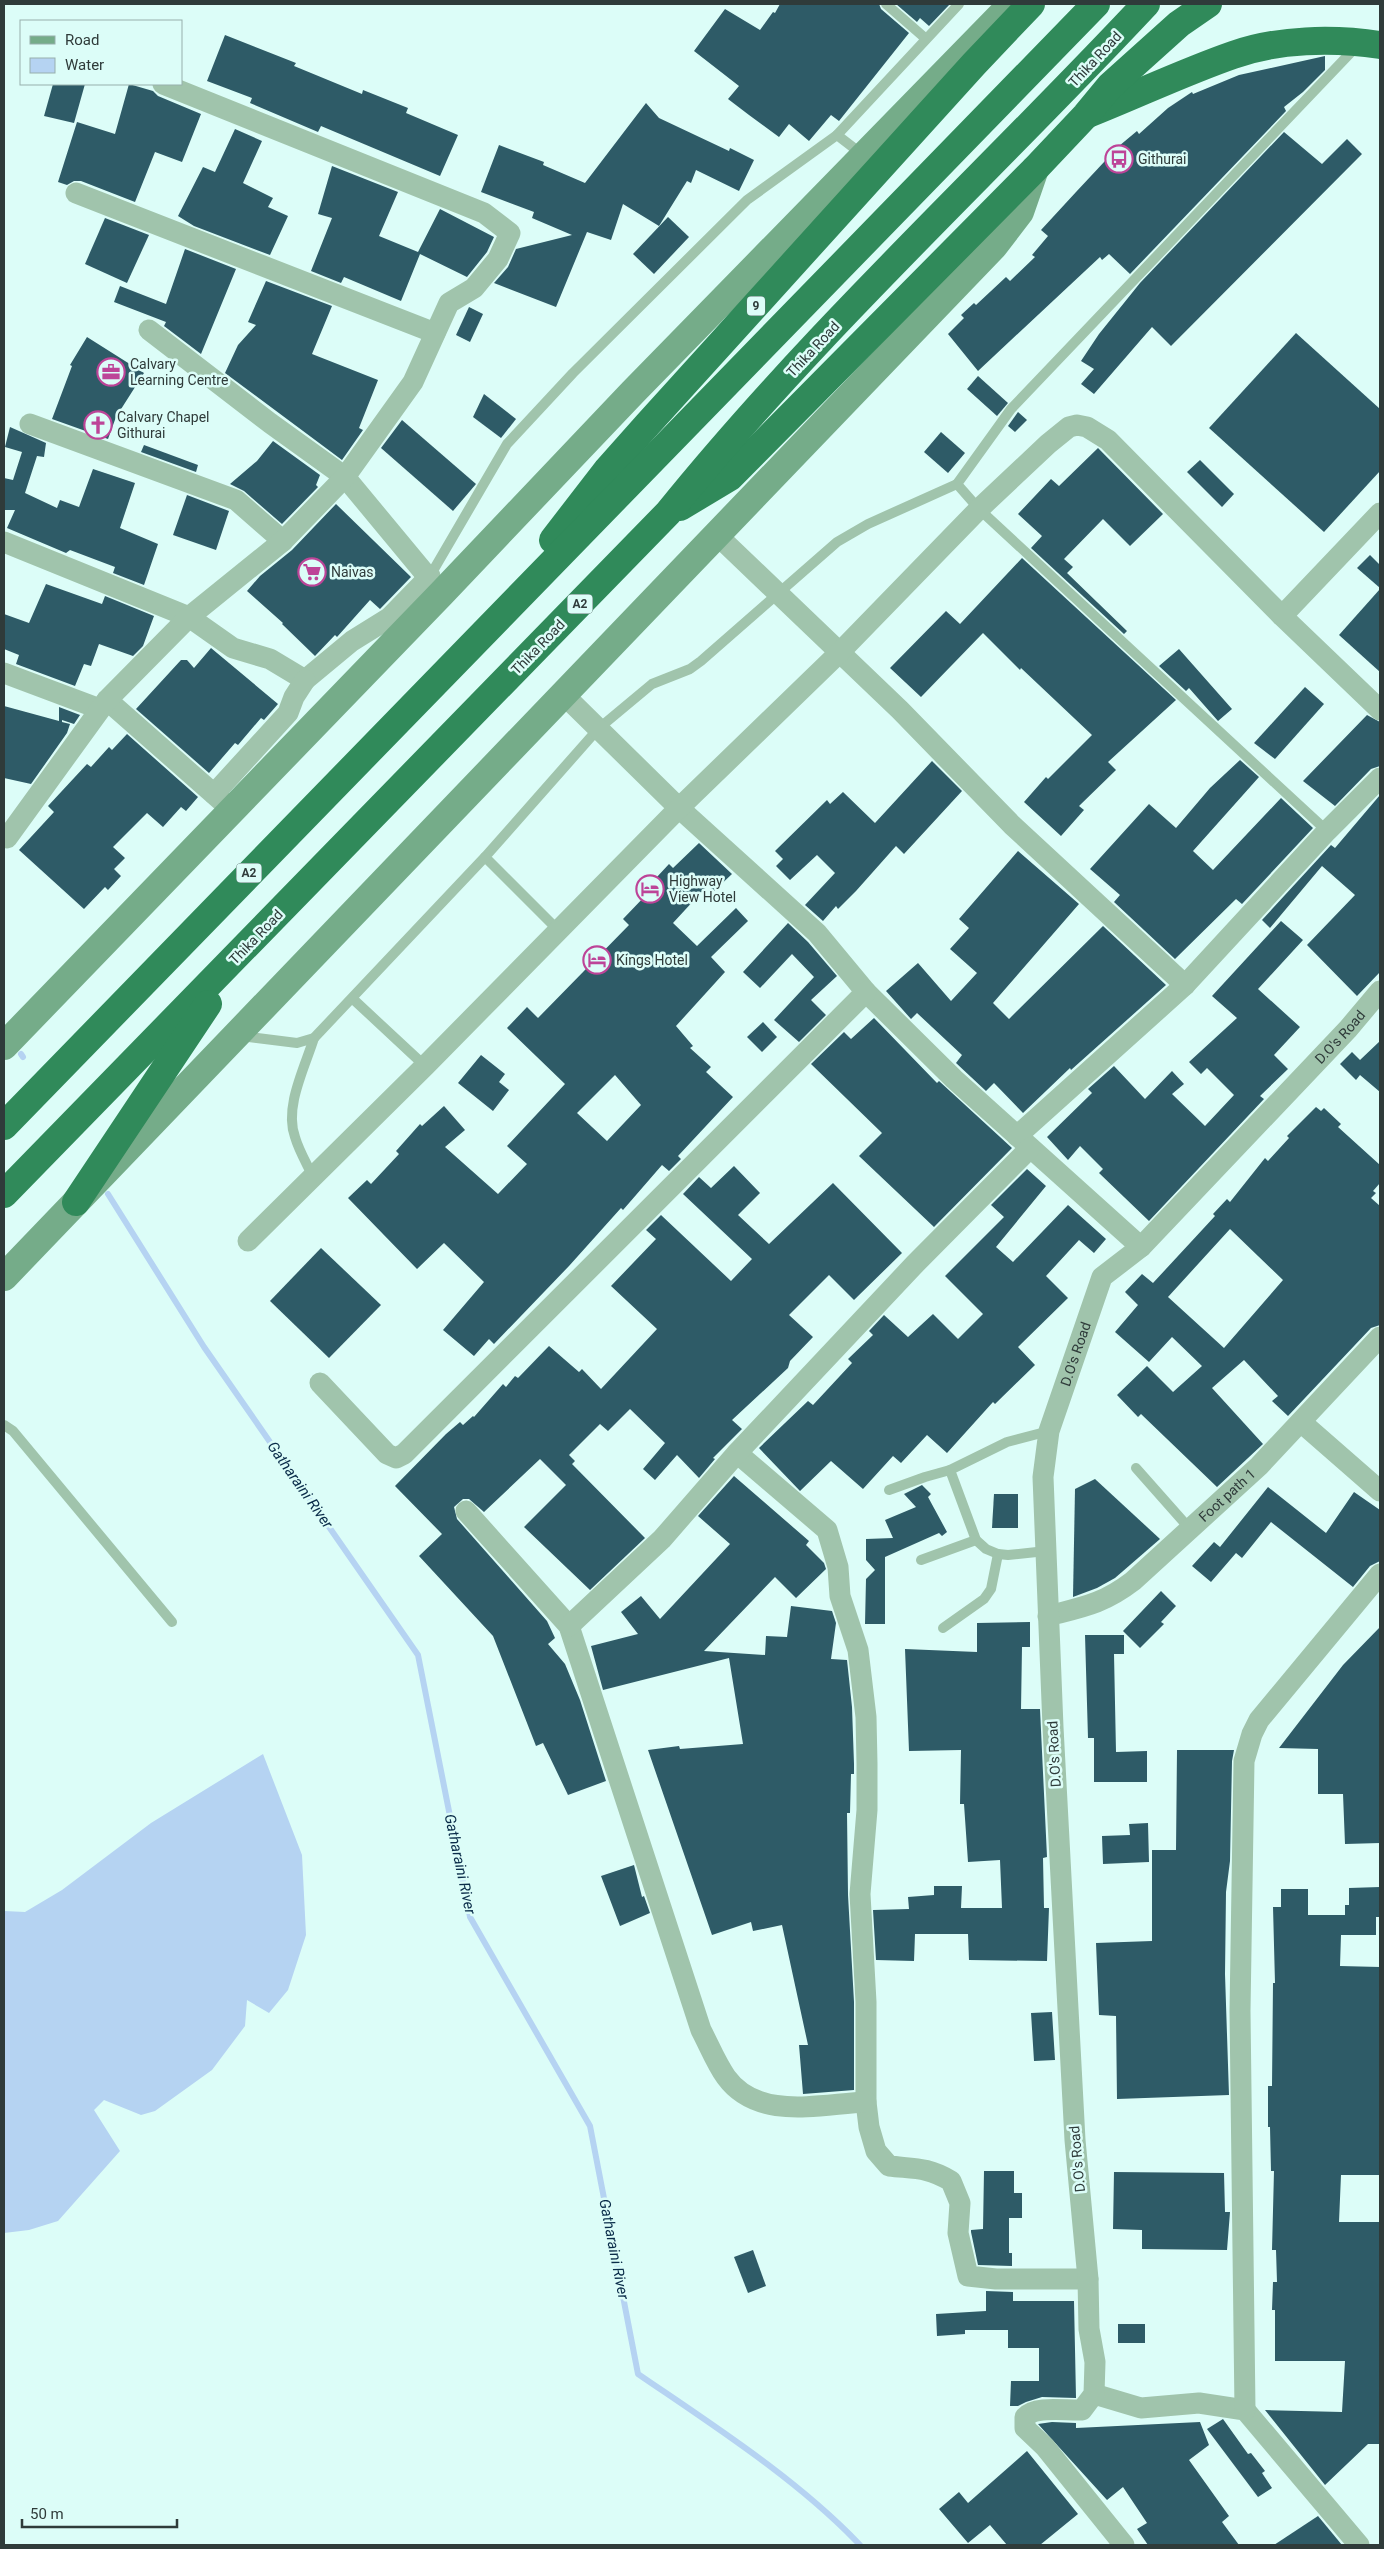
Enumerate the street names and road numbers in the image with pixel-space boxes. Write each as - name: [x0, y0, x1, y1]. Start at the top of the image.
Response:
- street label: Thika Road: [1065, 28, 1125, 90]
- road number: 9: [747, 296, 765, 316]
- street label: Thika Road: [783, 318, 843, 380]
- road number: A2: [568, 594, 592, 614]
- street label: Thika Road: [508, 616, 568, 678]
- road number: A2: [236, 864, 262, 882]
- street label: Thika Road: [226, 906, 286, 968]
- street label: D.O's Road: [1312, 1007, 1368, 1067]
- street label: D.O's Road: [1057, 1320, 1094, 1388]
- street label: Foot path 1: [1195, 1465, 1259, 1525]
- street label: D.O's Road: [1044, 1720, 1064, 1788]
- street label: D.O's Road: [1066, 2125, 1088, 2193]

